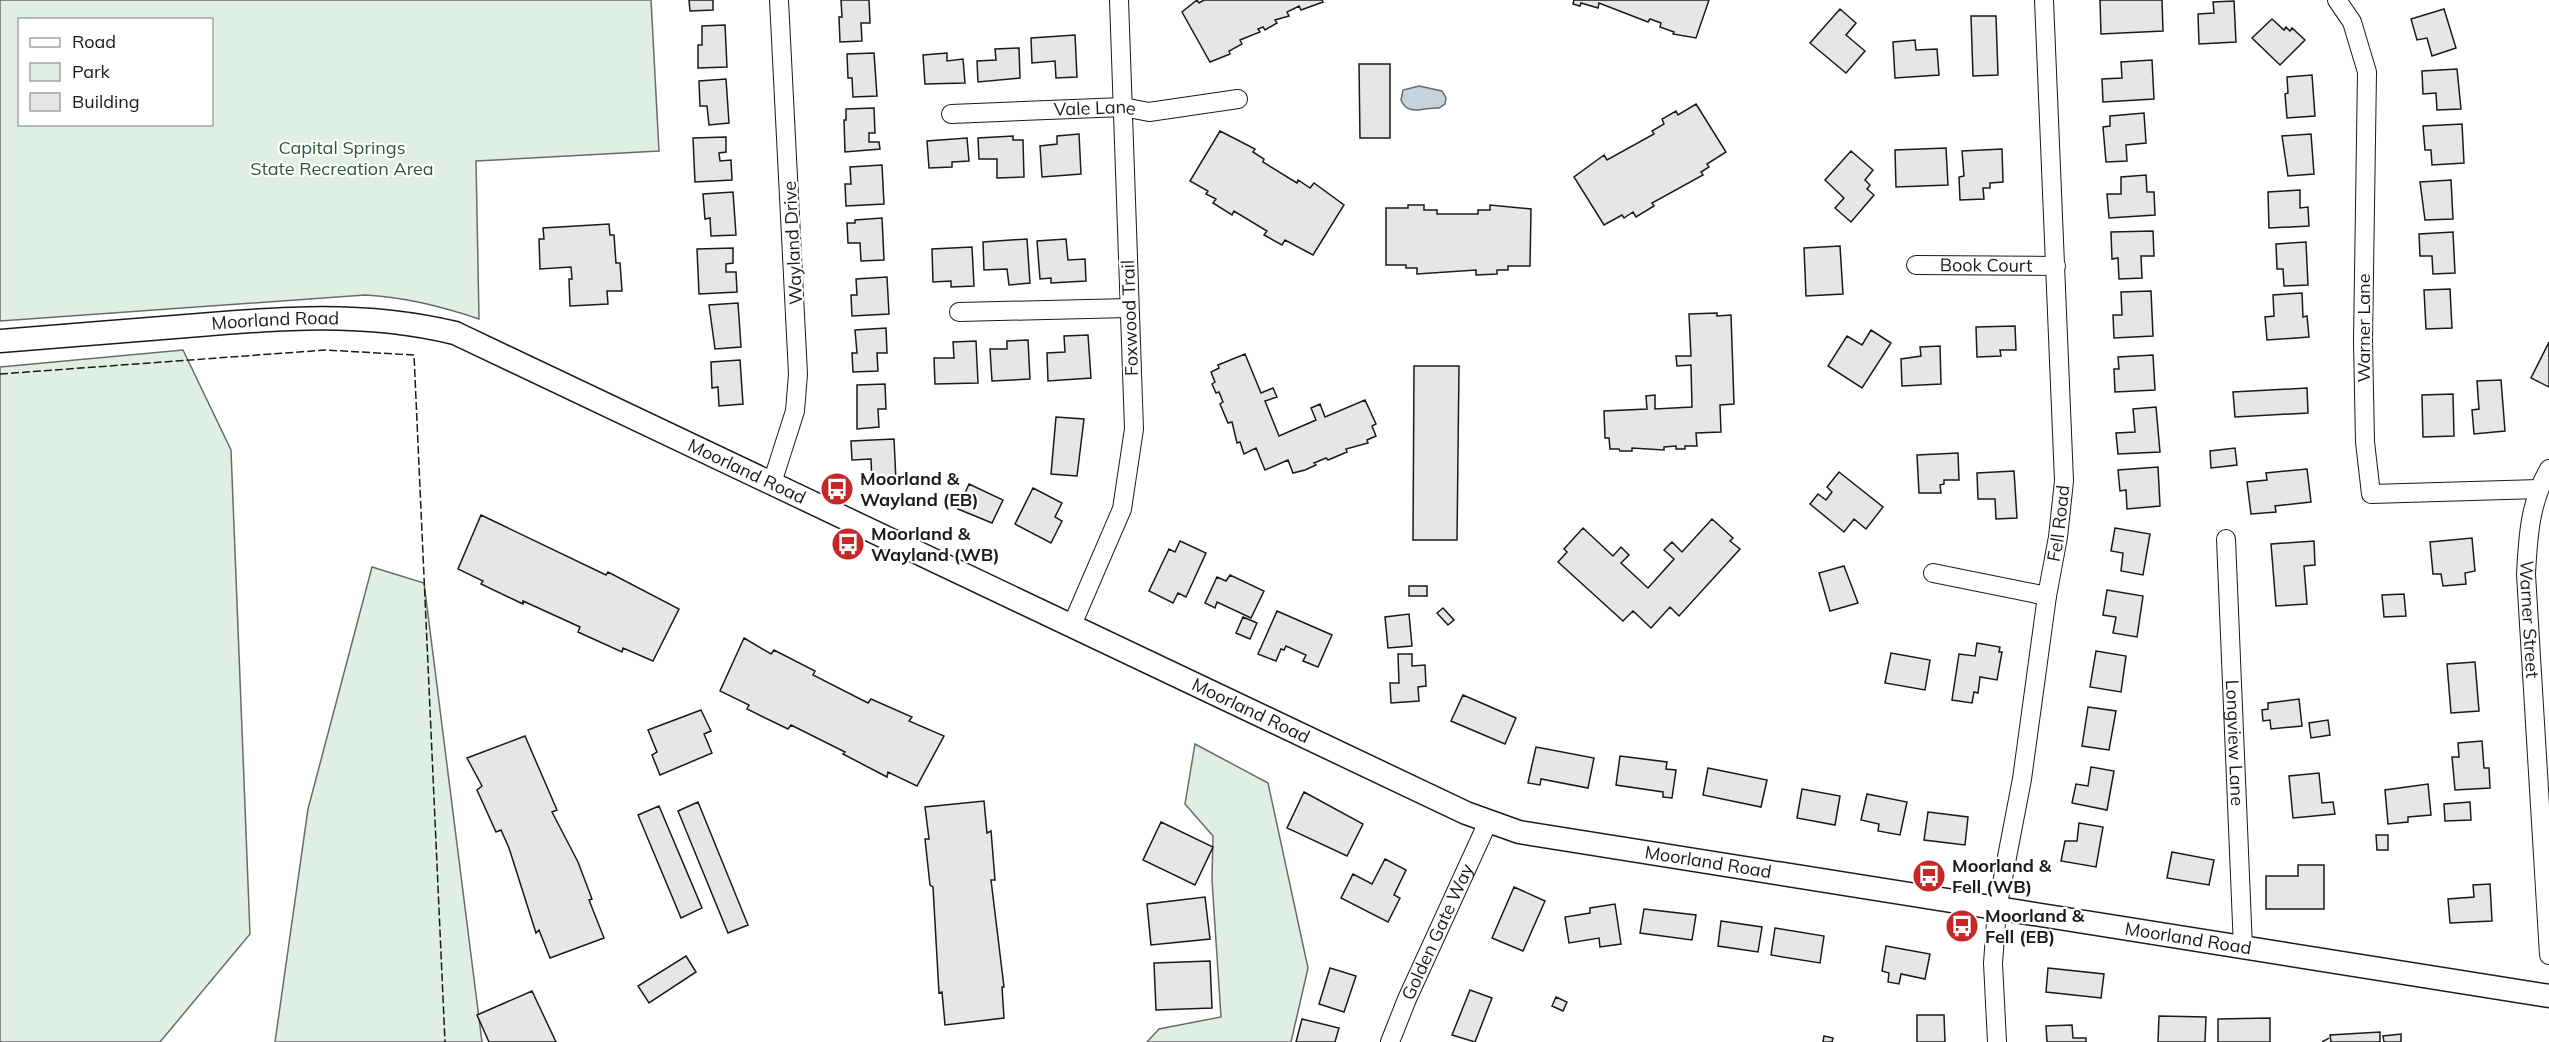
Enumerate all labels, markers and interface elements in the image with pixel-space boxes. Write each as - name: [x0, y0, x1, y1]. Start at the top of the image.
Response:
- legend: [18, 18, 213, 126]
- text: Road: [72, 30, 116, 53]
- text: Park: [72, 60, 111, 83]
- text: Building: [72, 90, 140, 113]
- street label: Vale Lane: [1053, 95, 1138, 121]
- park label: Capital Springs State Recreation Area: [250, 136, 434, 180]
- street label: Wayland Drive: [778, 181, 807, 305]
- street label: Book Court: [1940, 253, 2032, 277]
- street label: Foxwood Trail: [1116, 260, 1143, 376]
- street label: Warner Lane: [2352, 274, 2375, 382]
- street label: Moorland Road: [211, 306, 339, 335]
- street label: Moorland Road: [684, 433, 810, 509]
- place label: Moorland & Wayland (EB): [860, 467, 979, 511]
- bus stop icon: Moorland & Wayland (EB): [819, 471, 855, 507]
- street label: Fell Road: [2042, 484, 2074, 563]
- place label: Moorland & Wayland (WB): [871, 522, 1000, 566]
- bus stop icon: Moorland & Wayland (WB): [830, 526, 866, 562]
- street label: Warner Street: [2515, 560, 2544, 679]
- street label: Moorland Road: [1188, 673, 1314, 748]
- street label: Longview Lane: [2221, 679, 2249, 806]
- street label: Moorland Road: [1643, 840, 1773, 883]
- place label: Moorland & Fell (WB): [1952, 854, 2052, 898]
- bus stop icon: Moorland & Fell (WB): [1911, 858, 1947, 894]
- street label: Golden Gate Way: [1396, 859, 1479, 1004]
- place label: Moorland & Fell (EB): [1985, 904, 2085, 948]
- bus stop icon: Moorland & Fell (EB): [1944, 908, 1980, 944]
- street label: Moorland Road: [2123, 917, 2253, 959]

